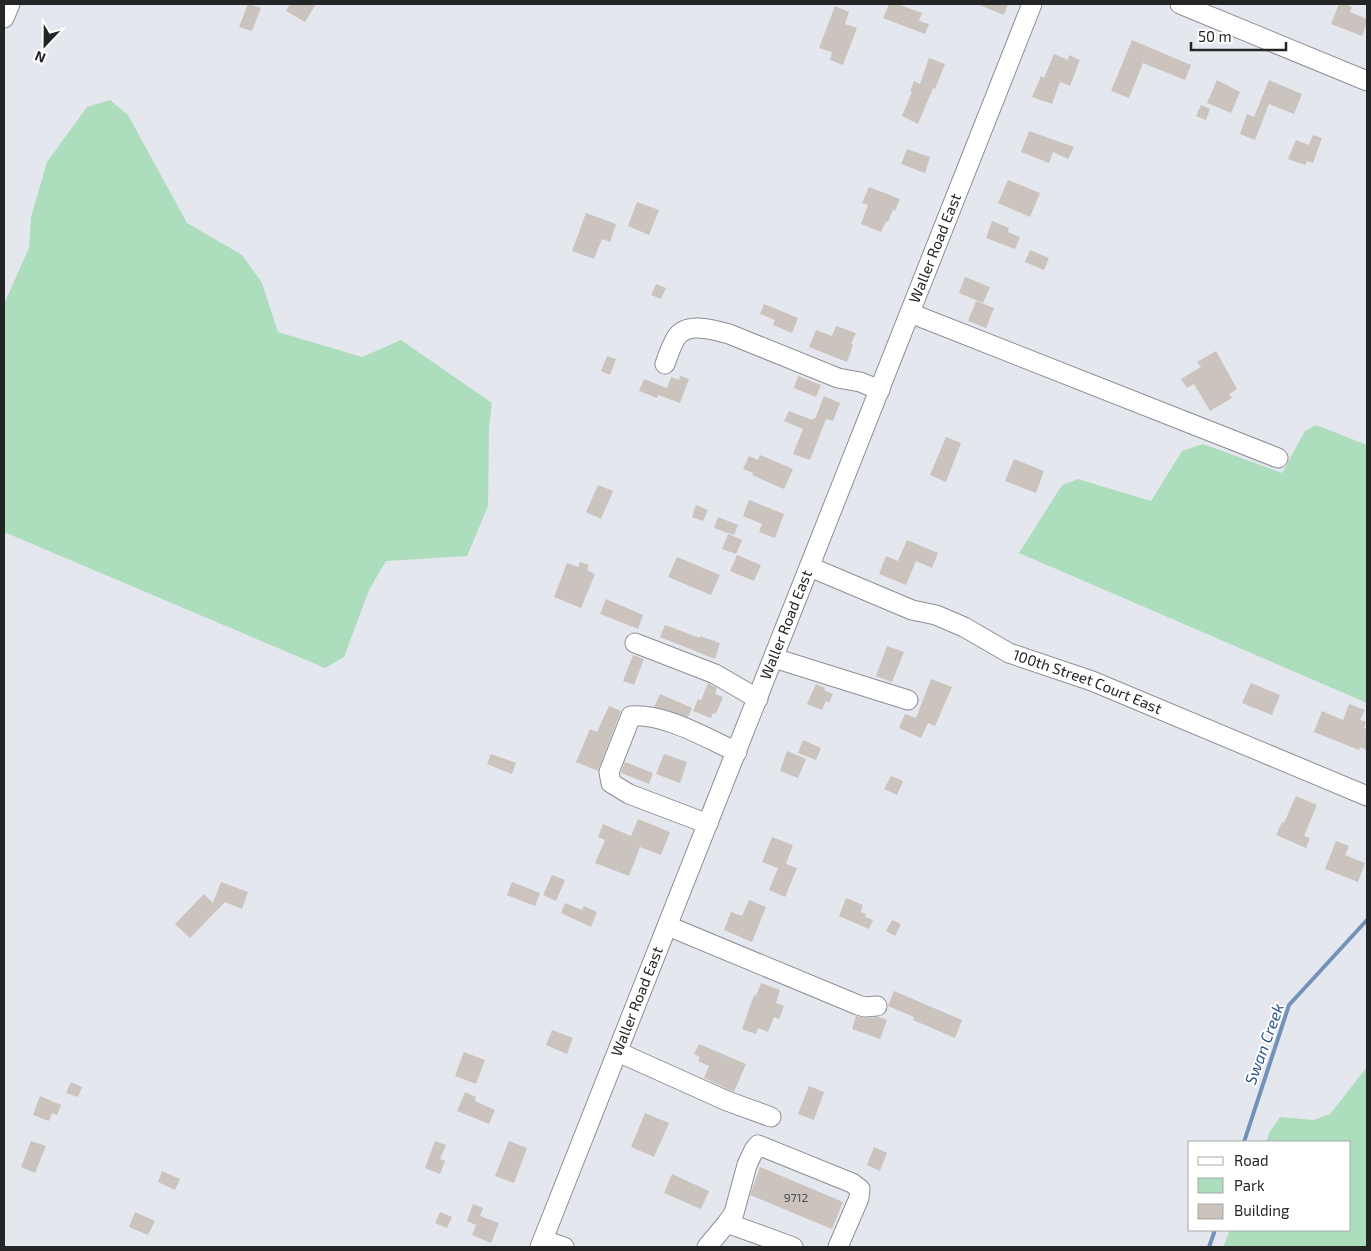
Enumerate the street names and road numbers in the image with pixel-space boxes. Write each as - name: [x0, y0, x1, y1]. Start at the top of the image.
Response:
- street label: Waller Road East: [905, 190, 964, 305]
- street label: Waller Road East: [756, 567, 815, 682]
- street label: 100th Street Court East: [1011, 645, 1165, 717]
- street label: Waller Road East: [606, 944, 666, 1059]

